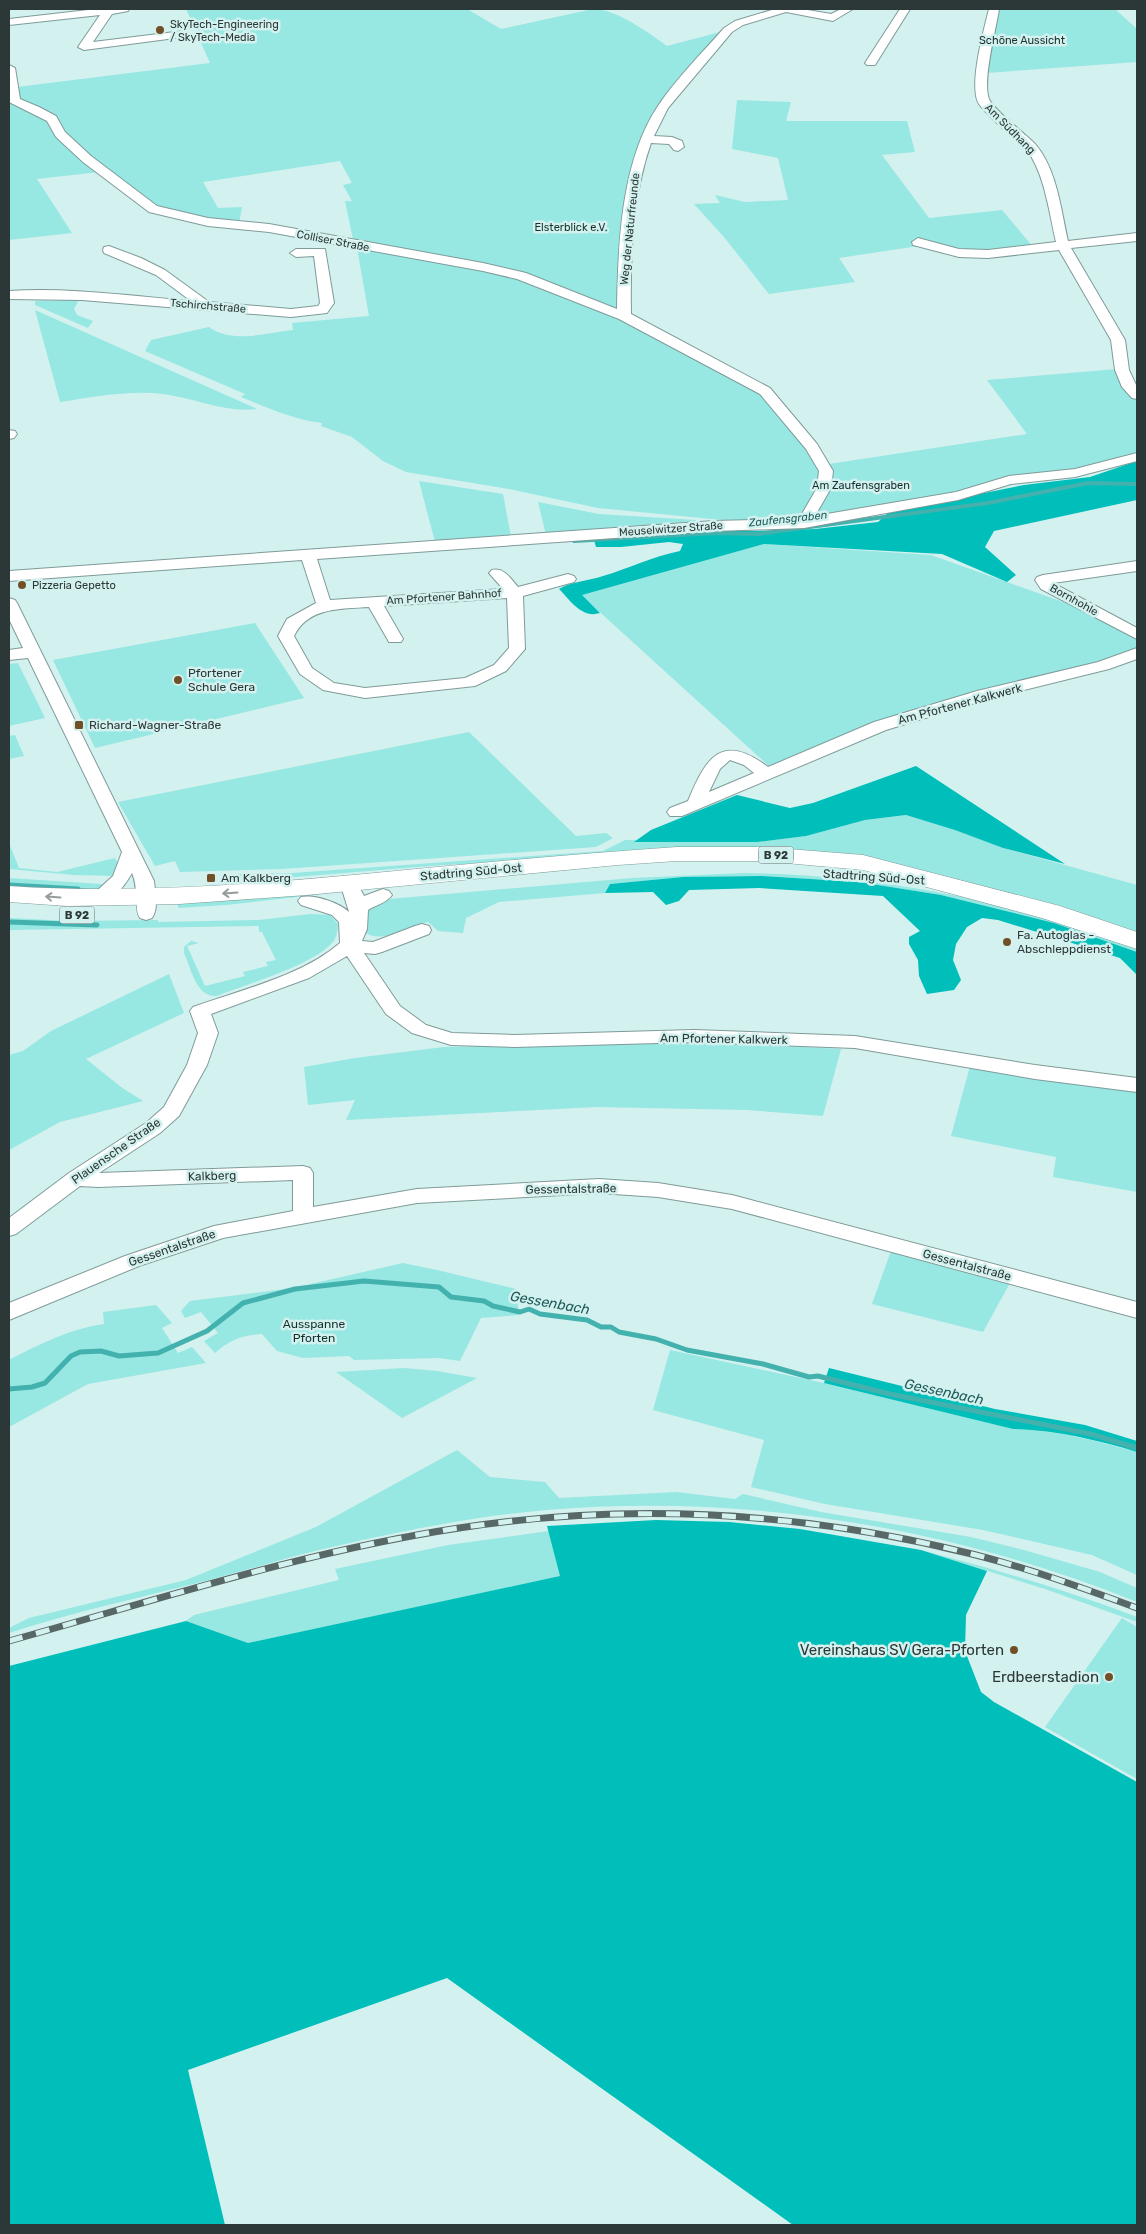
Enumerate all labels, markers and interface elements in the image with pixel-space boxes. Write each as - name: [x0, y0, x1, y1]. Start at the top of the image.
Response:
- place label: SkyTech-Engineering / SkyTech-Media: [170, 18, 279, 44]
- marker: SkyTech-Engineering / SkyTech-Media: [154, 24, 166, 36]
- park label: Schöne Aussicht: [979, 34, 1066, 47]
- street label: Am Südhang: [982, 101, 1038, 157]
- street label: Weg der Naturfreunde: [618, 172, 642, 286]
- park label: Elsterblick e.V.: [534, 221, 608, 234]
- street label: Colliser Straße: [295, 228, 371, 254]
- street label: Tschirchstraße: [170, 296, 246, 316]
- park label: Am Zaufensgraben: [812, 479, 910, 492]
- water label: Zaufensgraben: [747, 508, 828, 530]
- street label: Meuselwitzer Straße: [619, 519, 723, 539]
- marker: Pizzeria Gepetto: [16, 579, 28, 591]
- place label: Pizzeria Gepetto: [32, 579, 116, 592]
- street label: Bornhohle: [1048, 581, 1100, 619]
- street label: Am Pfortener Bahnhof: [386, 586, 503, 608]
- place label: Pfortener Schule Gera: [188, 666, 255, 694]
- marker: Pfortener Schule Gera: [172, 674, 184, 686]
- street label: Am Pfortener Kalkwerk: [896, 681, 1024, 727]
- place label: Richard-Wagner-Straße: [89, 718, 222, 732]
- marker: Richard-Wagner-Straße: [73, 719, 85, 731]
- road number: B 92: [758, 846, 794, 864]
- street label: Stadtring Süd-Ost: [420, 861, 523, 883]
- street label: Stadtring Süd-Ost: [823, 866, 926, 888]
- place label: Am Kalkberg: [221, 871, 291, 885]
- marker: Am Kalkberg: [205, 872, 217, 884]
- one-way arrow: [223, 888, 239, 898]
- one-way arrow: [46, 892, 62, 901]
- road number: B 92: [60, 906, 94, 924]
- place label: Fa. Autoglas - Abschleppdienst: [1017, 928, 1111, 956]
- marker: Fa. Autoglas - Abschleppdienst: [1001, 936, 1013, 948]
- street label: Am Pfortener Kalkwerk: [660, 1031, 789, 1047]
- street label: Plauensche Straße: [69, 1115, 163, 1187]
- street label: Kalkberg: [188, 1168, 236, 1184]
- street label: Gessentalstraße: [525, 1181, 617, 1197]
- street label: Gessentalstraße: [127, 1226, 218, 1269]
- street label: Gessentalstraße: [921, 1246, 1013, 1284]
- water label: Gessenbach: [509, 1288, 591, 1318]
- park label: Ausspanne Pforten: [283, 1317, 346, 1345]
- water label: Gessenbach: [903, 1375, 985, 1409]
- place label: Vereinshaus SV Gera-Pforten: [800, 1641, 1004, 1659]
- marker: Vereinshaus SV Gera-Pforten: [1008, 1644, 1020, 1656]
- place label: Erdbeerstadion: [992, 1668, 1099, 1686]
- marker: Erdbeerstadion: [1103, 1671, 1115, 1683]

